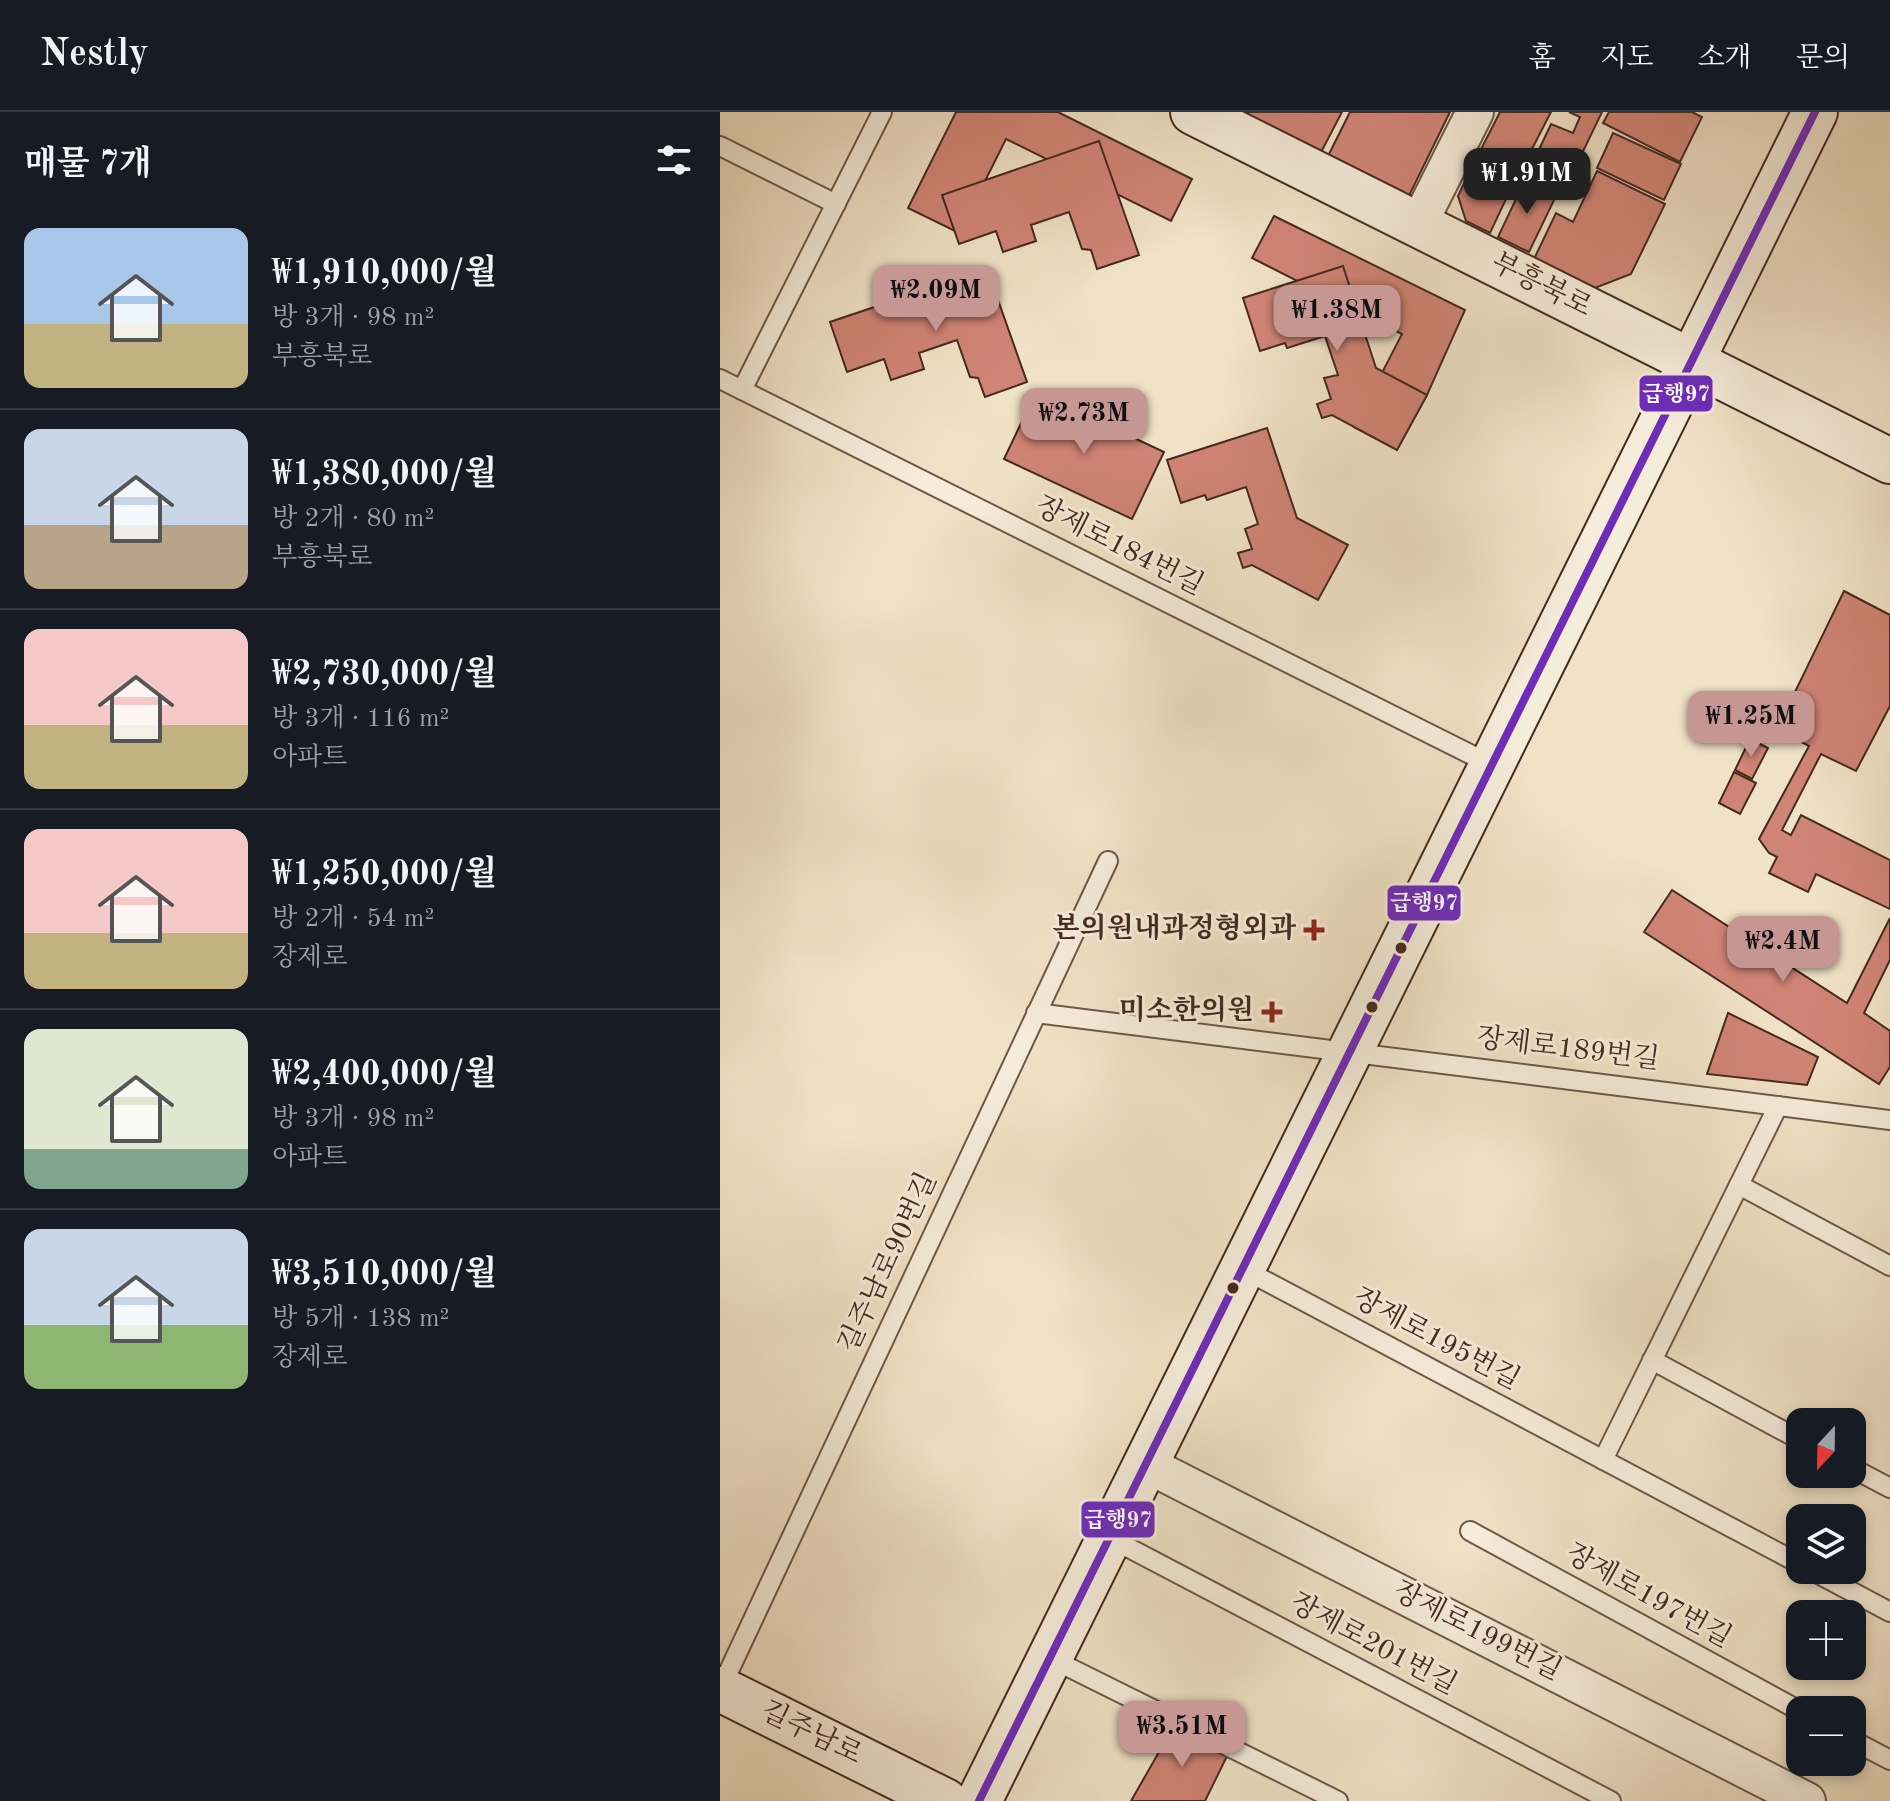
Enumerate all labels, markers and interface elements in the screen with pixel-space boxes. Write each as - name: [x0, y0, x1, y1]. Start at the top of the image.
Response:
- text: Nestly: [40, 36, 149, 74]
- text: 홈: [1529, 45, 1556, 73]
- text: 지도: [1600, 45, 1654, 73]
- text: 소개: [1698, 45, 1752, 73]
- text: 문의: [1796, 45, 1850, 73]
- icon: filters: [652, 138, 696, 182]
- text: 매물 7개: [24, 148, 152, 182]
- pin: ₩1.91M: [1462, 148, 1592, 216]
- text: ₩1.91M: [1482, 161, 1572, 187]
- street label: 부흥북로: [1486, 246, 1597, 323]
- text: ₩1,910,000/월: [272, 257, 497, 291]
- icon: home: [88, 260, 184, 356]
- pin: ₩2.09M: [871, 265, 1001, 333]
- text: ₩2.09M: [891, 278, 981, 304]
- pin: ₩1.38M: [1272, 285, 1402, 353]
- text: ₩1.38M: [1292, 298, 1382, 324]
- text: 방 3개 · 98 m²: [272, 305, 434, 331]
- text: 부흥북로: [272, 344, 372, 370]
- line badge: 급행97: [1638, 374, 1714, 413]
- text: 급행97: [1642, 381, 1710, 406]
- pin: ₩2.73M: [1019, 388, 1149, 456]
- text: ₩2.73M: [1039, 401, 1129, 427]
- text: ₩1,380,000/월: [272, 458, 497, 492]
- icon: home: [88, 461, 184, 557]
- street label: 장제로184번길: [1031, 491, 1208, 601]
- text: 방 2개 · 80 m²: [272, 506, 434, 532]
- text: 부흥북로: [272, 545, 372, 571]
- text: ₩2,730,000/월: [272, 658, 497, 692]
- icon: home: [88, 661, 184, 757]
- pin: ₩1.25M: [1686, 691, 1816, 759]
- text: ₩1.25M: [1706, 704, 1796, 730]
- text: 방 3개 · 116 m²: [272, 706, 449, 732]
- text: 아파트: [272, 745, 347, 771]
- text: ₩1,250,000/월: [272, 858, 497, 892]
- icon: home: [88, 861, 184, 957]
- line badge: 급행97: [1386, 884, 1462, 922]
- text: 급행97: [1390, 890, 1458, 915]
- text: 방 2개 · 54 m²: [272, 906, 434, 932]
- place label: 본의원내과정형외과: [1053, 912, 1297, 944]
- pin: ₩2.4M: [1727, 916, 1839, 984]
- marker: 본의원내과정형외과: [1303, 919, 1325, 941]
- text: ₩2.4M: [1745, 929, 1821, 955]
- unlabelled marker: [1393, 940, 1409, 956]
- text: 장제로: [272, 945, 347, 971]
- place label: 미소한의원: [1119, 994, 1254, 1026]
- unlabelled marker: [1364, 999, 1380, 1015]
- marker: 미소한의원: [1261, 1001, 1283, 1023]
- street label: 장제로189번길: [1475, 1023, 1661, 1075]
- text: ₩2,400,000/월: [272, 1058, 497, 1092]
- icon: home: [88, 1061, 184, 1157]
- text: 방 3개 · 98 m²: [272, 1106, 434, 1132]
- text: 아파트: [272, 1145, 347, 1171]
- street label: 길주남로90번길: [833, 1168, 943, 1357]
- text: ₩3,510,000/월: [272, 1258, 497, 1292]
- icon: home: [88, 1261, 184, 1357]
- unlabelled marker: [1225, 1280, 1241, 1296]
- street label: 장제로195번길: [1348, 1283, 1525, 1396]
- text: 방 5개 · 138 m²: [272, 1306, 449, 1332]
- text: 장제로: [272, 1345, 347, 1371]
- north arrow: [1786, 1408, 1866, 1488]
- map controls: [1786, 1408, 1866, 1776]
- line badge: 급행97: [1080, 1500, 1156, 1539]
- button: layers: [1786, 1504, 1866, 1584]
- text: 급행97: [1084, 1507, 1152, 1532]
- street label: 장제로197번길: [1561, 1538, 1736, 1654]
- street label: 장제로199번길: [1389, 1576, 1566, 1686]
- street label: 장제로201번길: [1285, 1588, 1462, 1701]
- button: +: [1786, 1600, 1866, 1680]
- street label: 길주남로: [756, 1696, 867, 1770]
- button: −: [1786, 1696, 1866, 1776]
- pin: ₩3.51M: [1117, 1701, 1247, 1769]
- text: ₩3.51M: [1137, 1714, 1227, 1740]

